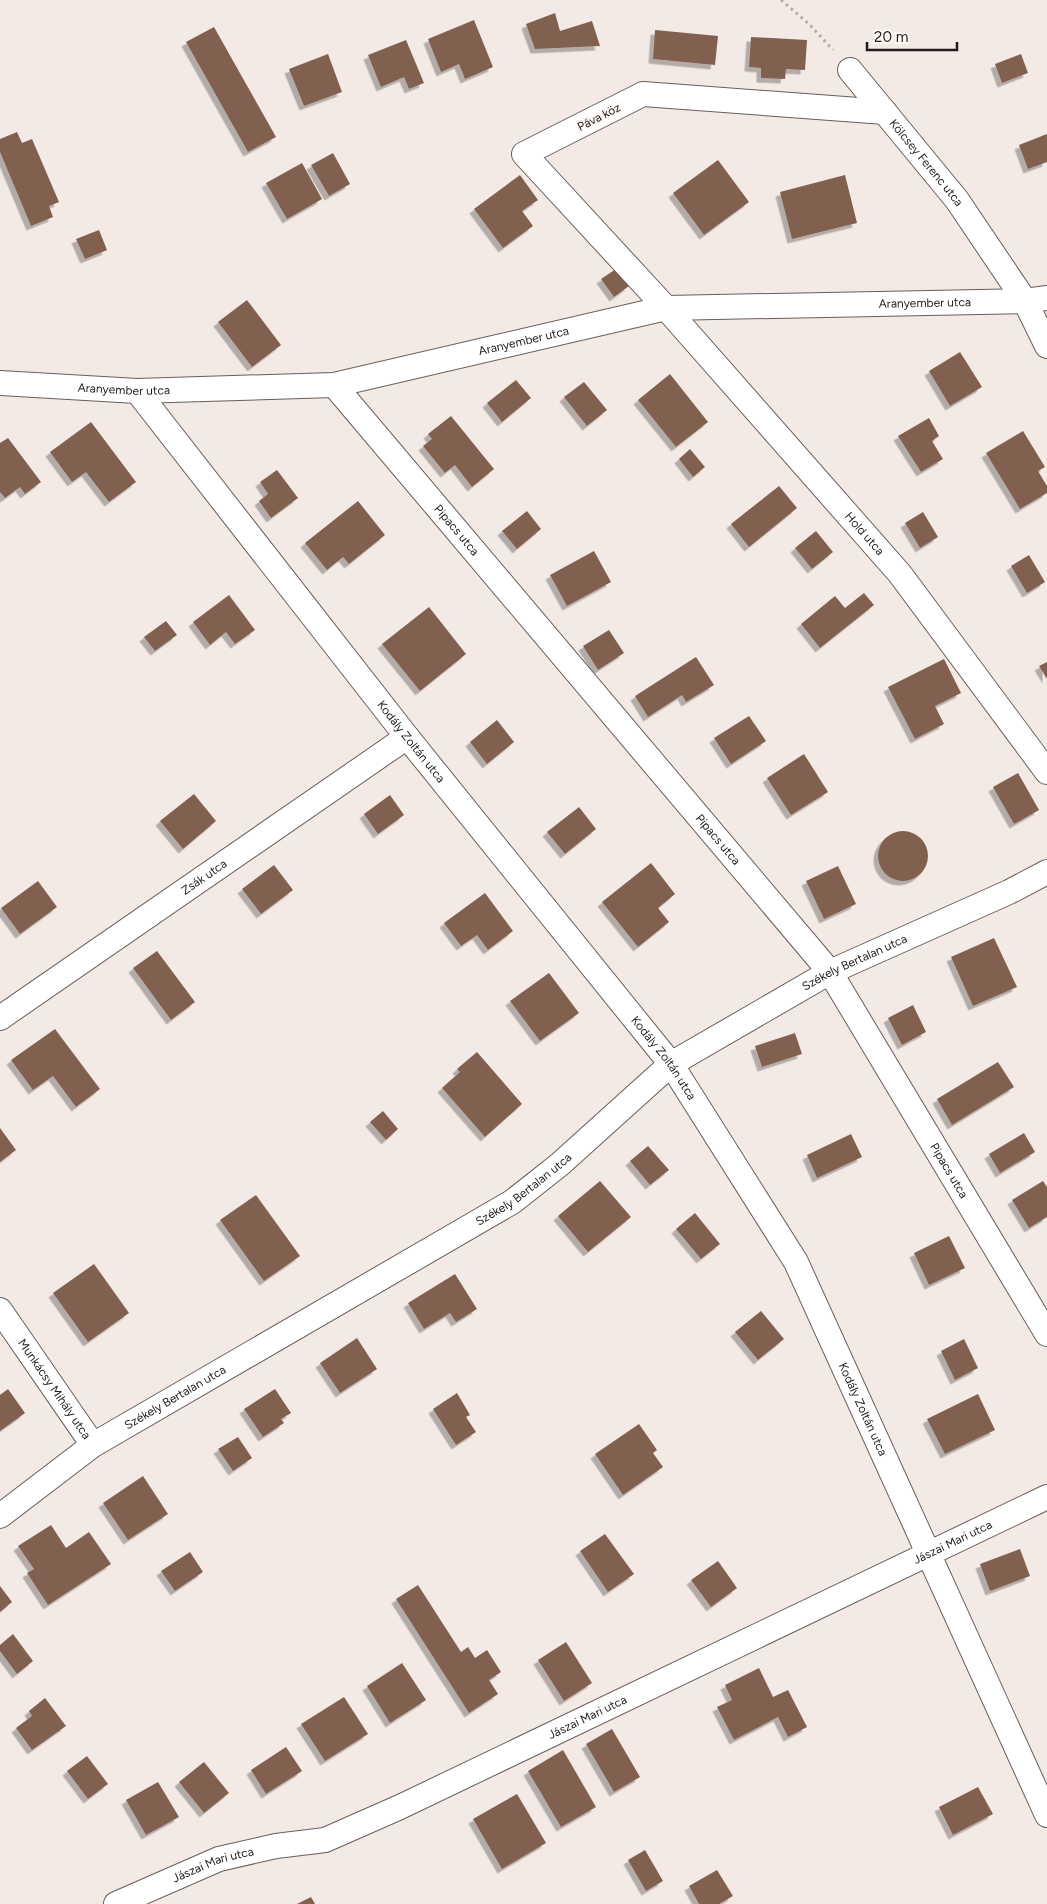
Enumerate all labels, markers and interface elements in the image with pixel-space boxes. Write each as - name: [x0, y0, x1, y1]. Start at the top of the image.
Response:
- scale bar: [867, 20, 957, 52]
- text: 20 m: [874, 28, 908, 46]
- street label: Páva köz: [575, 100, 623, 134]
- street label: Kölcsey Ferenc utca: [886, 116, 966, 209]
- street label: Aranyember utca: [878, 295, 971, 311]
- street label: Aranyember utca: [477, 324, 570, 358]
- street label: Aranyember utca: [77, 381, 170, 398]
- street label: Pipacs utca: [431, 502, 482, 558]
- street label: Hold utca: [842, 509, 887, 558]
- street label: Kodály Zoltán utca: [374, 698, 448, 785]
- street label: Pipacs utca: [693, 811, 743, 868]
- street label: Zsák utca: [179, 857, 229, 898]
- street label: Székely Bertalan utca: [800, 931, 909, 994]
- street label: Kodály Zoltán utca: [628, 1013, 699, 1103]
- street label: Pipacs utca: [927, 1140, 971, 1201]
- street label: Székely Bertalan utca: [473, 1150, 574, 1229]
- street label: Munkácsy Mihály utca: [15, 1336, 94, 1442]
- street label: Kodály Zoltán utca: [836, 1360, 890, 1458]
- street label: Székely Bertalan utca: [122, 1362, 228, 1432]
- street label: Jászai Mari utca: [911, 1517, 994, 1567]
- street label: Jászai Mari utca: [546, 1692, 629, 1742]
- street label: Jászai Mari utca: [170, 1844, 255, 1886]

